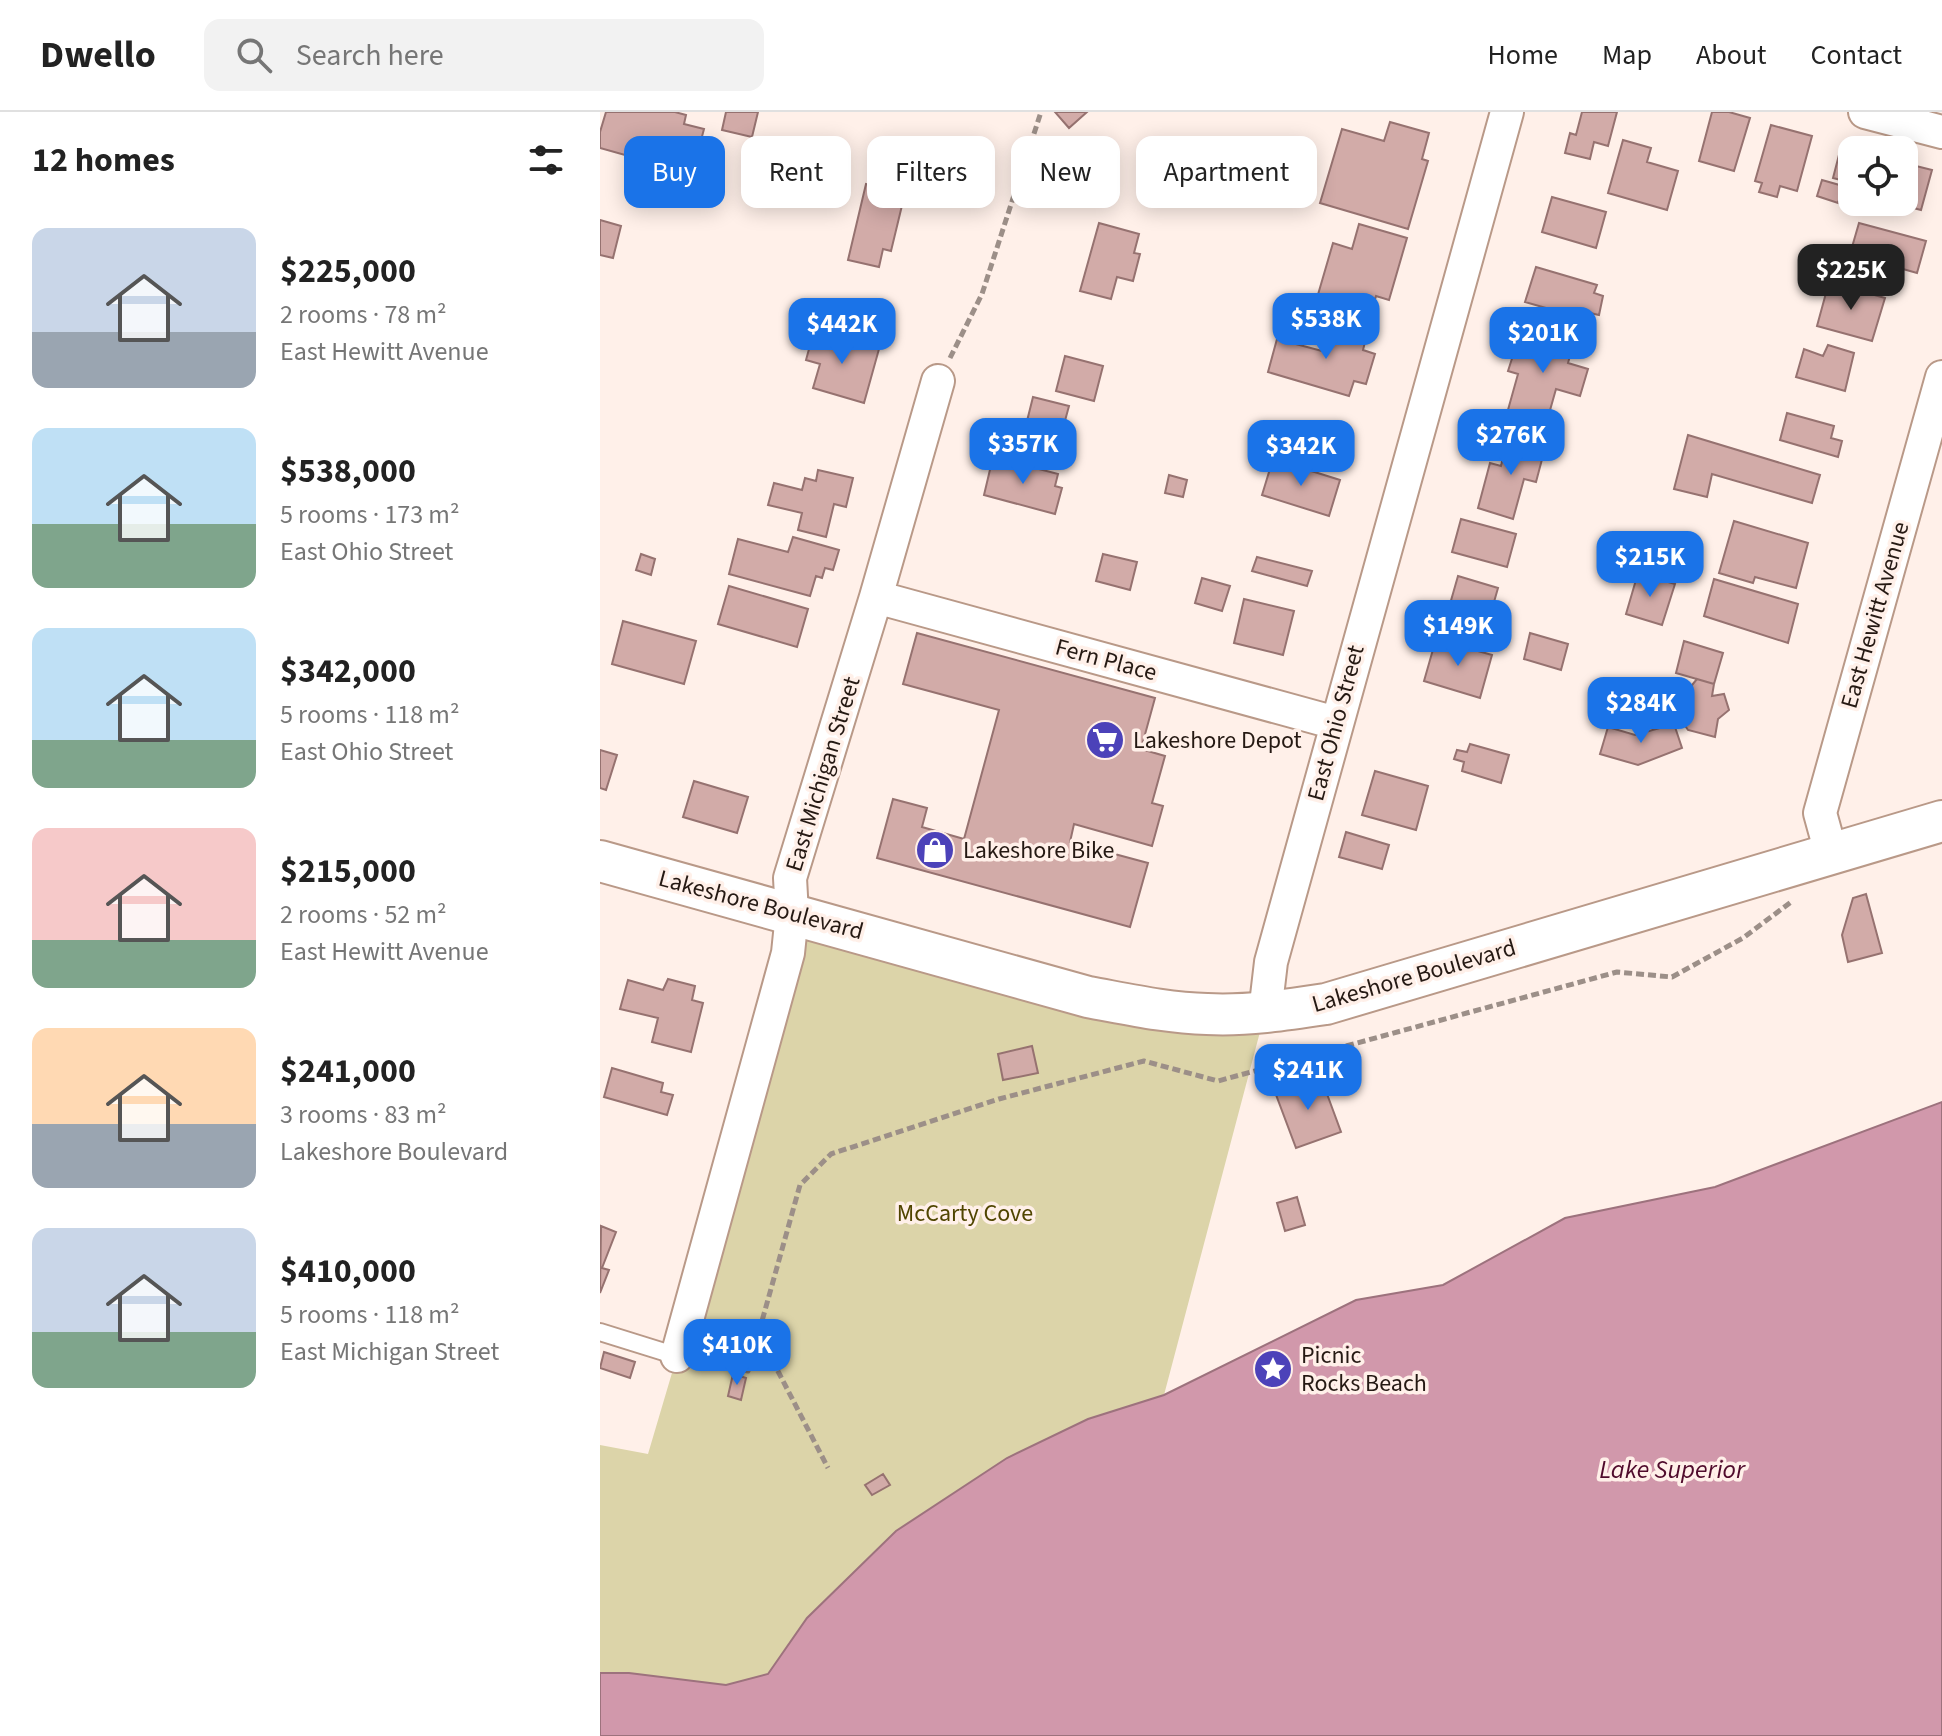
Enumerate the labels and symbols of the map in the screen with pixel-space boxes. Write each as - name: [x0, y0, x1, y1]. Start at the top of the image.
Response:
- pin: $225K: [1795, 244, 1907, 312]
- pin: $538K: [1270, 293, 1382, 361]
- pin: $442K: [786, 298, 898, 366]
- pin: $201K: [1487, 307, 1599, 375]
- pin: $276K: [1455, 409, 1567, 477]
- pin: $357K: [967, 418, 1079, 486]
- pin: $342K: [1245, 420, 1357, 488]
- street label: East Hewitt Avenue: [1832, 518, 1918, 712]
- pin: $215K: [1594, 531, 1706, 599]
- pin: $149K: [1402, 600, 1514, 668]
- street label: Fern Place: [1051, 630, 1161, 690]
- street label: East Ohio Street: [1298, 641, 1374, 805]
- street label: East Michigan Street: [777, 672, 869, 876]
- pin: $284K: [1585, 677, 1697, 745]
- supermarket icon: Lakeshore Depot: [1084, 719, 1126, 761]
- place label: Lakeshore Depot: [1133, 723, 1302, 758]
- shop icon: Lakeshore Bike: [914, 829, 956, 871]
- place label: Lakeshore Bike: [963, 833, 1114, 868]
- street label: Lakeshore Boulevard: [655, 861, 867, 949]
- street label: Lakeshore Boulevard: [1308, 930, 1520, 1022]
- pin: $241K: [1252, 1044, 1364, 1112]
- park label: McCarty Cove: [897, 1196, 1033, 1231]
- pin: $410K: [681, 1319, 793, 1387]
- place label: Picnic Rocks Beach: [1301, 1338, 1427, 1401]
- place icon: Picnic Rocks Beach: [1252, 1348, 1294, 1390]
- water label: Lake Superior: [1599, 1451, 1746, 1488]

